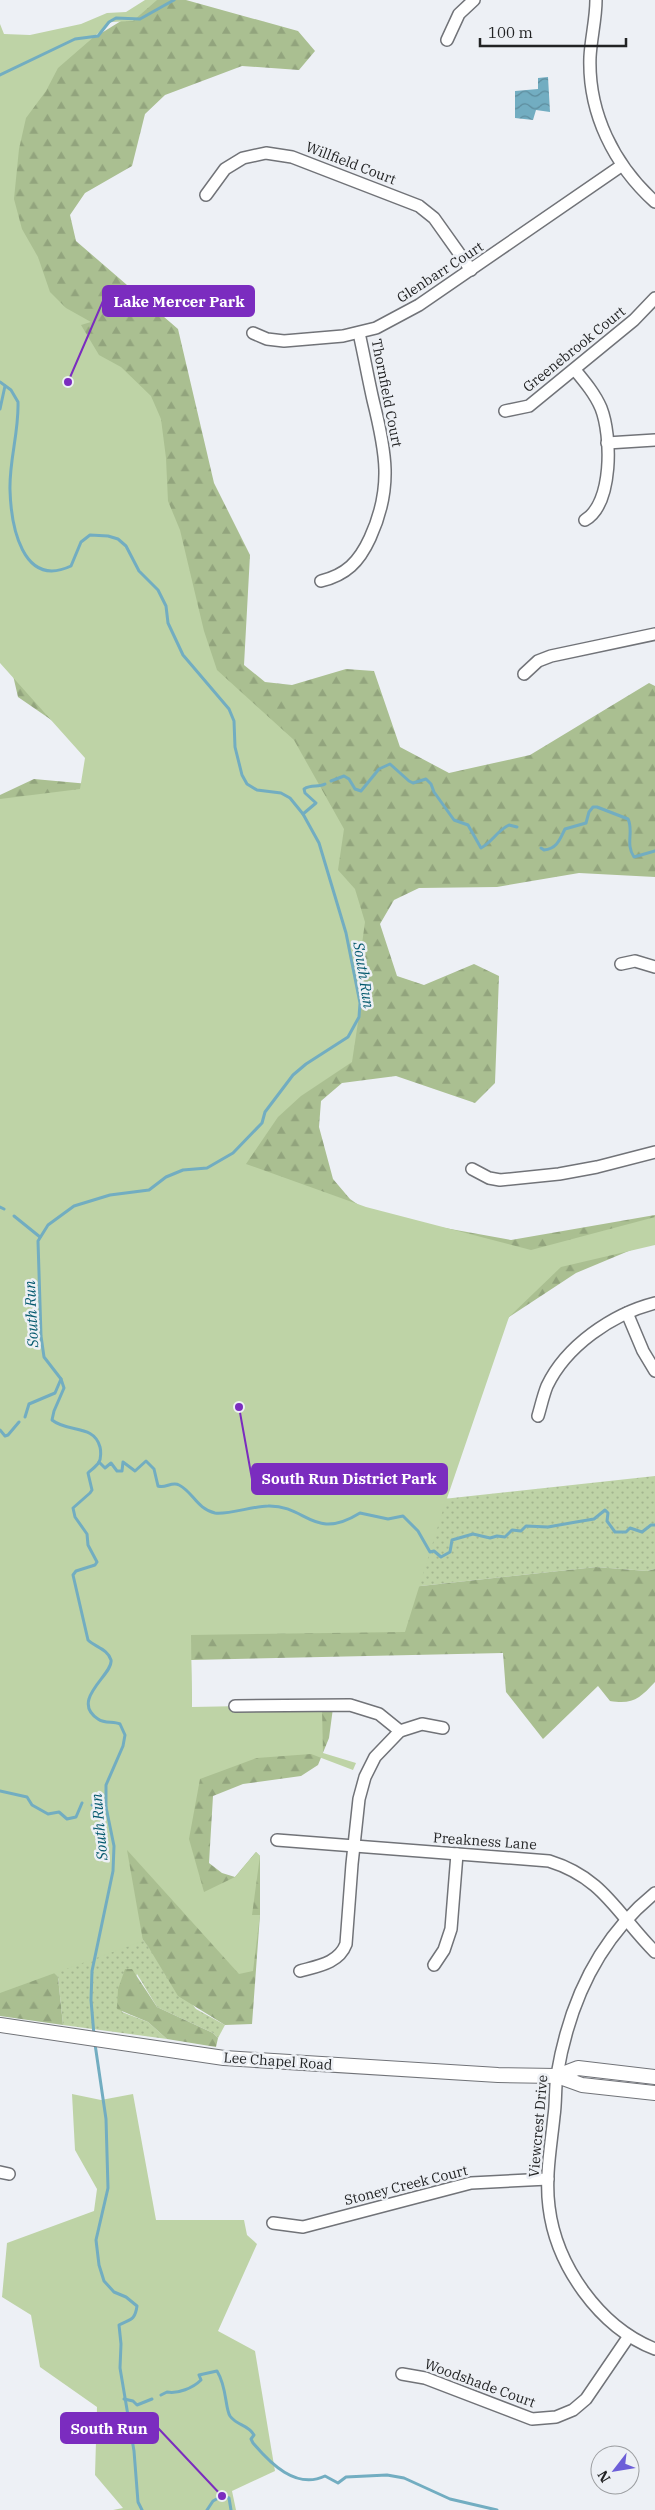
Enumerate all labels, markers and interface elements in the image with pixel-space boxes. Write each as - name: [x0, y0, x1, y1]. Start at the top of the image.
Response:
- scale bar: [480, 15, 626, 47]
- text: 100 m: [488, 23, 533, 42]
- street label: Willfield Court: [303, 138, 399, 188]
- street label: Glenbarr Court: [393, 237, 487, 307]
- callout: Lake Mercer Park: [103, 286, 254, 316]
- text: Lake Mercer Park: [114, 292, 245, 311]
- street label: Greenebrook Court: [519, 302, 629, 396]
- street label: Thornfield Court: [368, 337, 406, 449]
- water label: South Run: [349, 939, 379, 1010]
- water label: South Run: [20, 1280, 42, 1349]
- callout: South Run District Park: [252, 1464, 447, 1494]
- text: South Run District Park: [262, 1469, 437, 1488]
- water label: South Run: [87, 1792, 111, 1862]
- street label: Preakness Lane: [433, 1828, 537, 1854]
- street label: Lee Chapel Road: [223, 2048, 334, 2074]
- street label: Viewcrest Drive: [525, 2074, 551, 2178]
- street label: Stoney Creek Court: [342, 2161, 470, 2209]
- street label: Woodshade Court: [422, 2355, 538, 2411]
- callout: South Run: [61, 2413, 158, 2443]
- text: South Run: [70, 2419, 148, 2438]
- north arrow: [590, 2445, 640, 2495]
- text: N: [593, 2467, 614, 2486]

